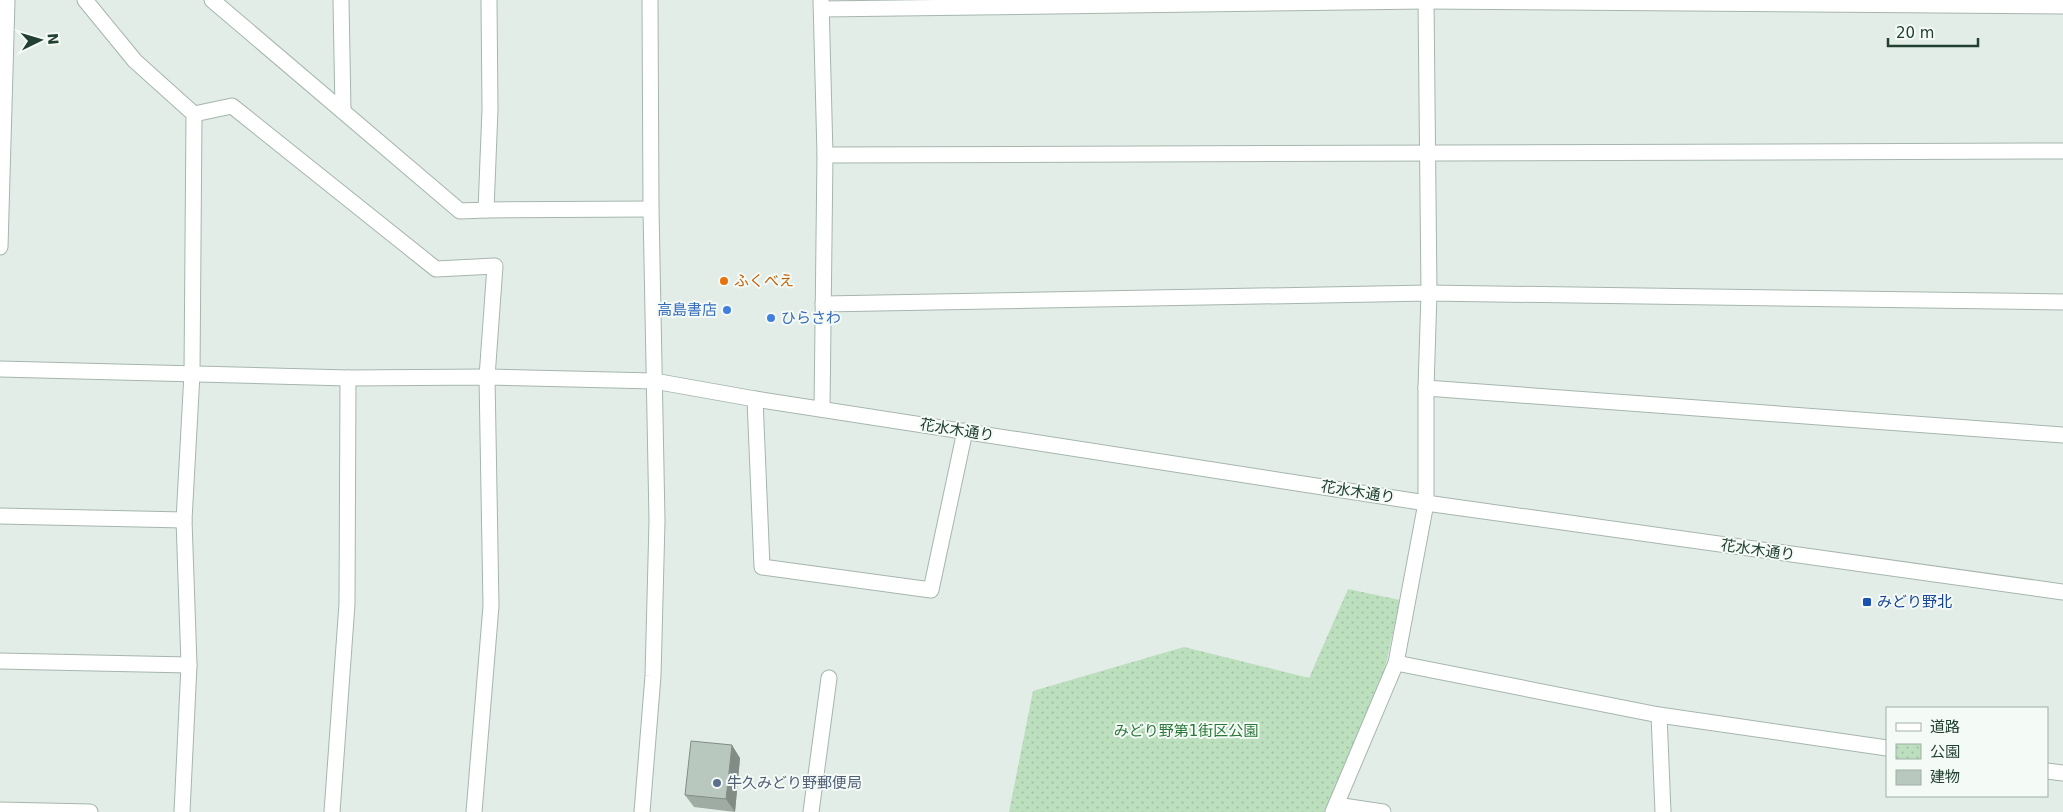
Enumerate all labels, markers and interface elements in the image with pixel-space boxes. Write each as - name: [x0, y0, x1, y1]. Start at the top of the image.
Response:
- north arrow: [15, 15, 65, 65]
- scale bar: [1888, 15, 1978, 47]
- text: 20 m: [1896, 24, 1934, 42]
- text: N: [44, 32, 61, 45]
- place label: ふくべえ: [734, 272, 794, 290]
- marker: ふくべえ: [718, 275, 730, 287]
- place label: 高島書店: [657, 301, 717, 319]
- marker: 高島書店: [721, 304, 733, 316]
- place label: ひらさわ: [781, 309, 841, 327]
- marker: ひらさわ: [765, 312, 777, 324]
- street label: 花水木通り: [919, 415, 995, 445]
- street label: 花水木通り: [1320, 477, 1396, 507]
- street label: 花水木通り: [1720, 536, 1796, 564]
- place label: みどり野北: [1877, 593, 1952, 611]
- marker: みどり野北: [1861, 596, 1873, 608]
- legend: [1886, 707, 2048, 797]
- text: 道路: [1930, 718, 1960, 736]
- park label: みどり野第1街区公園: [1114, 722, 1258, 740]
- text: 公園: [1930, 743, 1960, 761]
- text: 建物: [1930, 768, 1960, 786]
- place label: 牛久みどり野郵便局: [727, 774, 862, 792]
- marker: 牛久みどり野郵便局: [711, 777, 723, 789]

